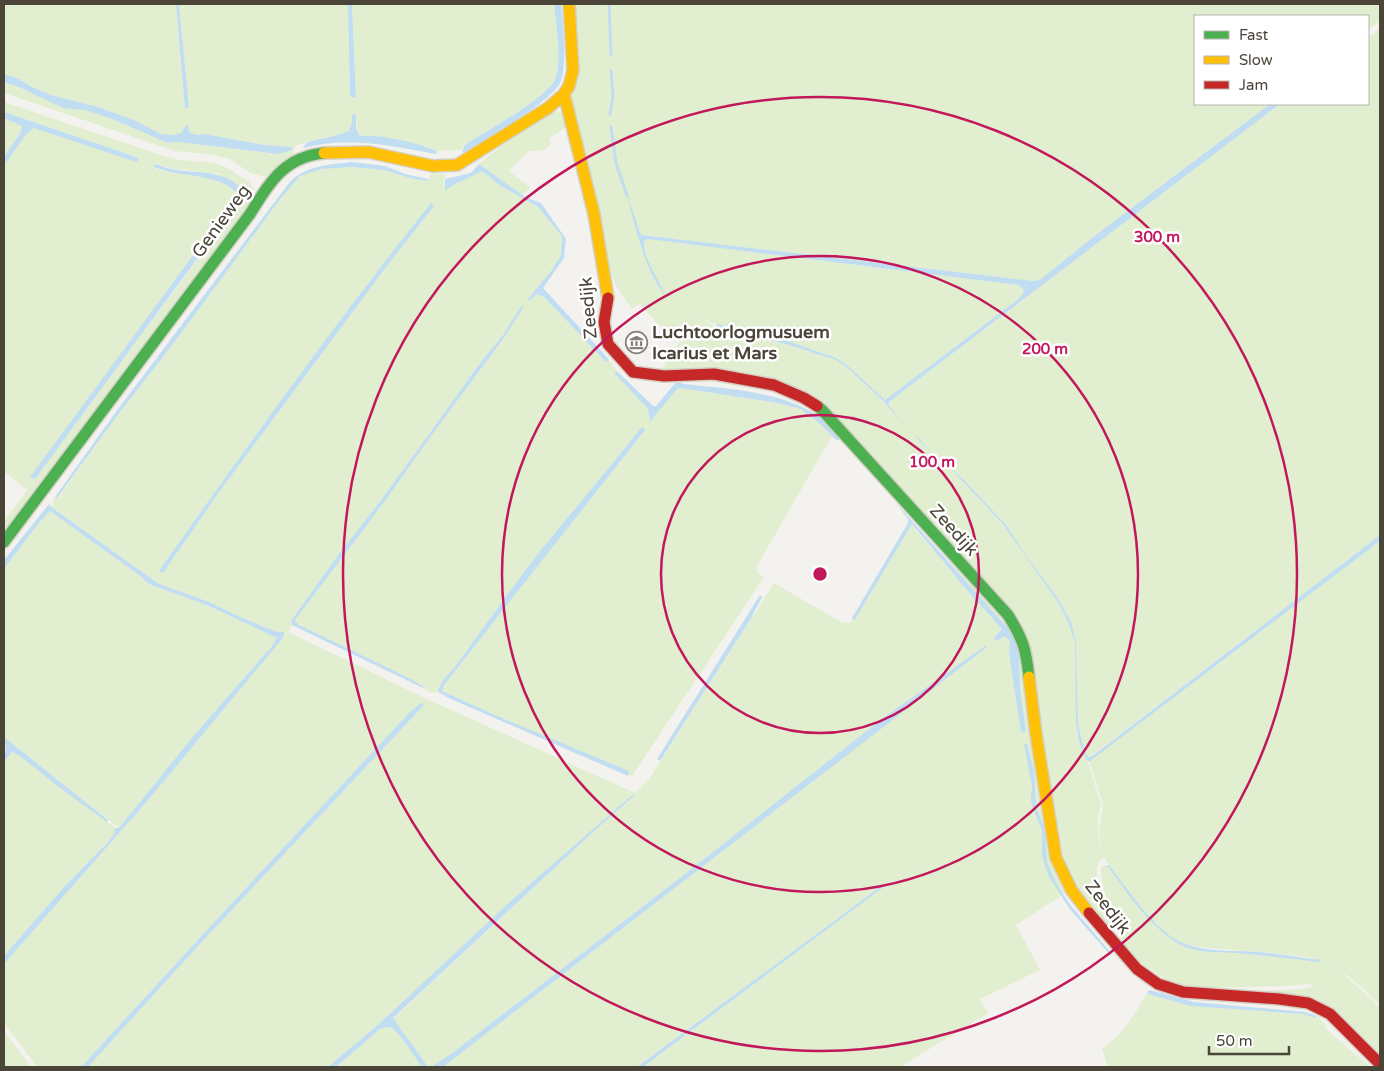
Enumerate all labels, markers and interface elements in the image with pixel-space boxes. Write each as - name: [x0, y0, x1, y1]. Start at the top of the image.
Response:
- legend: [1194, 15, 1369, 105]
- text: Fast: [1239, 26, 1269, 44]
- text: Slow: [1239, 51, 1273, 69]
- text: Jam: [1239, 76, 1268, 94]
- street label: Genieweg: [187, 180, 255, 262]
- text: 300 m: [1134, 228, 1180, 246]
- street label: Zeedijk: [574, 276, 602, 340]
- place label: Luchtoorlogmusuem Icarius et Mars: [652, 321, 830, 364]
- museum icon: Luchtoorlogmusuem Icarius et Mars: [624, 330, 648, 354]
- text: 200 m: [1022, 340, 1068, 358]
- text: 100 m: [909, 453, 955, 471]
- street label: Zeedijk: [925, 500, 983, 561]
- centre of rings: [811, 565, 829, 583]
- street label: Zeedijk: [1080, 876, 1136, 938]
- scale bar: [1209, 1024, 1289, 1056]
- text: 50 m: [1216, 1032, 1253, 1050]

